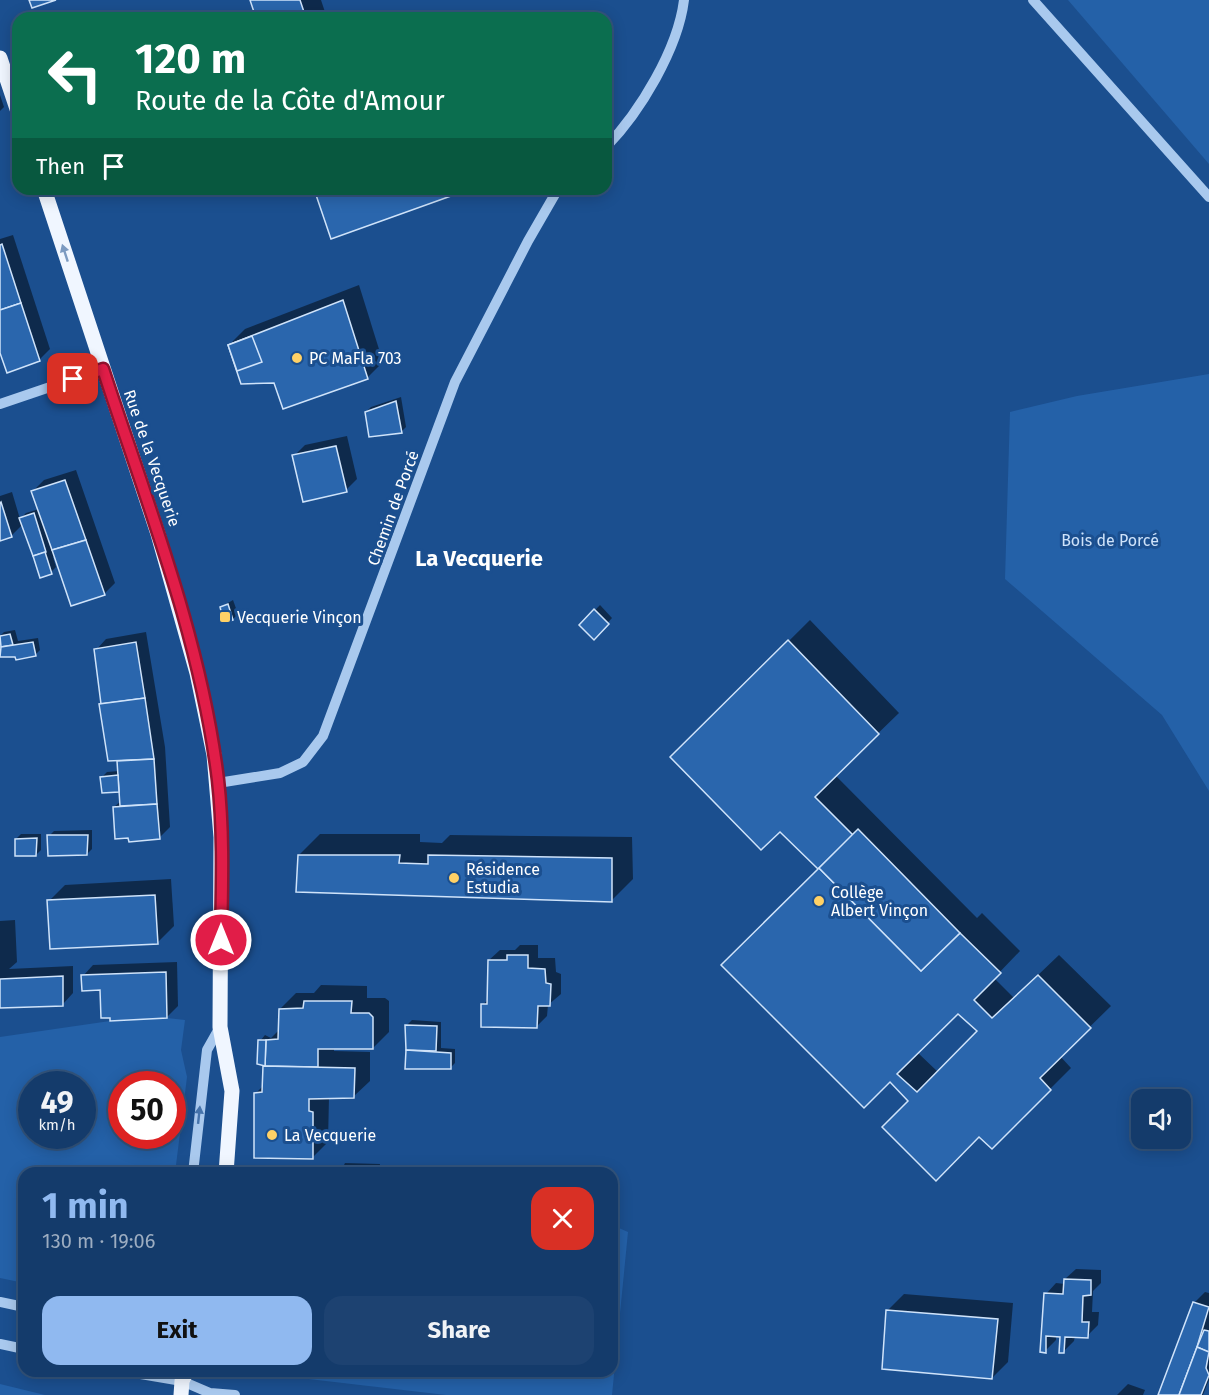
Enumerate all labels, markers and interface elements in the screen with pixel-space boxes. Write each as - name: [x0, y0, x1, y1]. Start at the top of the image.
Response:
- text: 120 m: [135, 34, 246, 84]
- icon: left: [36, 36, 114, 114]
- text: Route de la Côte d'Amour: [135, 85, 445, 117]
- icon: arrive: [97, 150, 130, 183]
- text: Then: [36, 153, 85, 180]
- one-way arrow: [60, 244, 69, 262]
- place label: PC MaFla 703: [309, 349, 402, 368]
- marker: PC MaFla 703: [290, 351, 304, 365]
- pin: [47, 353, 98, 404]
- icon: arrive: [56, 362, 89, 395]
- street label: Rue de la Vecquerie: [120, 387, 184, 529]
- street label: Chemin de Porcé: [363, 448, 423, 568]
- park label: Bois de Porcé: [1061, 531, 1159, 550]
- district label: La Vecquerie: [415, 545, 543, 572]
- place label: Vecquerie Vinçon: [237, 608, 362, 628]
- marker: Vecquerie Vinçon: [218, 610, 232, 624]
- place label: Résidence Estudia: [466, 860, 540, 897]
- marker: Résidence Estudia: [447, 871, 461, 885]
- place label: Collège Albert Vinçon: [831, 883, 928, 921]
- marker: Collège Albert Vinçon: [812, 894, 826, 908]
- position arrow: [189, 908, 253, 972]
- speed limit sign: 50: [108, 1071, 186, 1149]
- text: 49: [40, 1085, 74, 1121]
- map controls: [1131, 1089, 1191, 1149]
- button: sound: [1131, 1089, 1191, 1149]
- one-way arrow: [194, 1105, 204, 1124]
- text: km/h: [38, 1116, 76, 1134]
- place label: La Vecquerie: [284, 1126, 376, 1145]
- marker: La Vecquerie: [265, 1128, 279, 1142]
- text: 1 min: [42, 1184, 129, 1228]
- button: close: [531, 1187, 594, 1250]
- text: 130 m · 19:06: [42, 1229, 155, 1253]
- button: Exit: [42, 1296, 312, 1365]
- button: Share: [324, 1296, 594, 1365]

